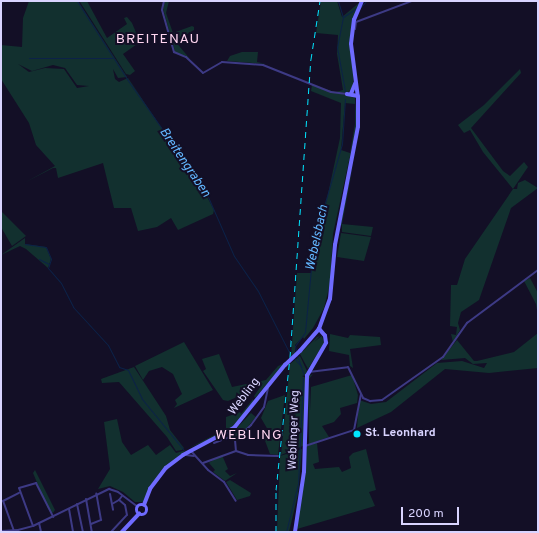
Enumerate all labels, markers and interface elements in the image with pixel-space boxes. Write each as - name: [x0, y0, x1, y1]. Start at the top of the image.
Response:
- district label: BREITENAU: [116, 32, 200, 48]
- water label: Breitengraben: [155, 125, 213, 201]
- water label: Webelsbach: [303, 204, 333, 272]
- street label: Webling: [226, 376, 264, 418]
- street label: Weblinger Weg: [286, 390, 304, 470]
- place label: St. Leonhard: [365, 427, 436, 441]
- district label: WEBLING: [215, 428, 283, 444]
- marker: St. Leonhard: [352, 429, 362, 439]
- scale bar: [403, 499, 461, 525]
- text: 200 m: [408, 506, 444, 522]

